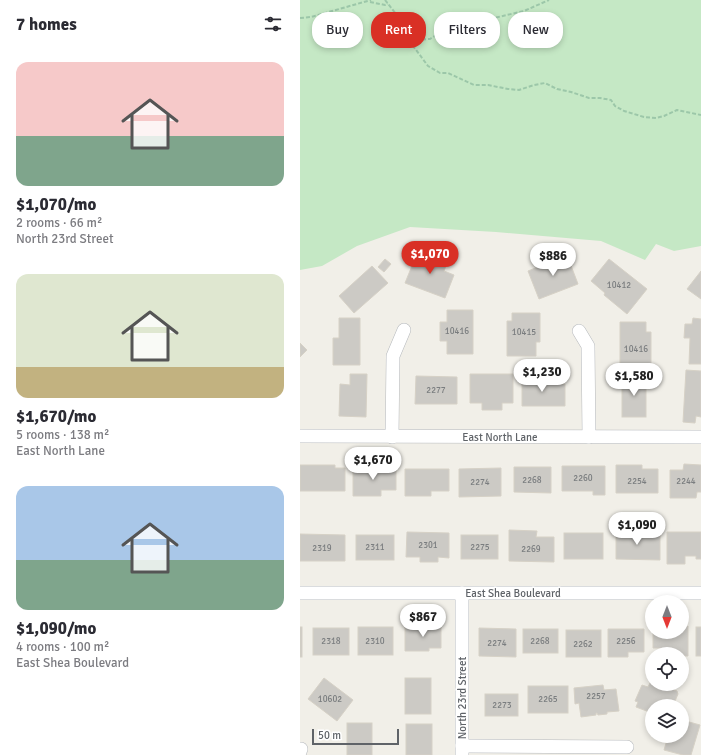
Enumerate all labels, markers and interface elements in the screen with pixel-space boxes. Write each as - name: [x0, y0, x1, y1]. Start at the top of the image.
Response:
- chip: Buy: [312, 12, 363, 48]
- chip: Rent: [371, 12, 426, 48]
- chip: Filters: [434, 12, 500, 48]
- chip: New: [508, 12, 563, 48]
- icon: filters: [262, 13, 284, 35]
- text: 7 homes: [16, 14, 77, 35]
- icon: home: [114, 88, 186, 160]
- text: $1,070/mo: [16, 194, 96, 215]
- text: 2 rooms · 66 m²: [16, 215, 102, 231]
- text: North 23rd Street: [16, 231, 113, 247]
- pin: $1,070: [397, 241, 463, 275]
- pin: $886: [529, 243, 577, 277]
- text: $1,070: [411, 246, 449, 262]
- text: $886: [539, 248, 567, 264]
- house number: 10412: [607, 280, 631, 291]
- icon: home: [114, 300, 186, 372]
- house number: 10416: [445, 326, 469, 337]
- house number: 10415: [512, 327, 536, 338]
- house number: 10416: [624, 344, 648, 355]
- pin: $1,230: [509, 359, 575, 393]
- pin: $1,580: [601, 363, 667, 397]
- text: $1,230: [523, 364, 561, 380]
- text: $1,580: [615, 368, 653, 384]
- house number: 2277: [426, 385, 446, 396]
- text: $1,670/mo: [16, 406, 96, 427]
- text: 5 rooms · 138 m²: [16, 427, 109, 443]
- street label: East North Lane: [462, 431, 538, 444]
- text: East North Lane: [16, 443, 105, 459]
- pin: $1,670: [340, 447, 406, 481]
- text: $1,670: [354, 452, 392, 468]
- house number: 2260: [573, 473, 593, 484]
- house number: 2268: [522, 475, 542, 486]
- house number: 2254: [627, 476, 647, 487]
- house number: 2244: [676, 476, 696, 487]
- house number: 2274: [470, 477, 490, 488]
- icon: home: [114, 512, 186, 584]
- pin: $1,090: [604, 512, 670, 546]
- text: $1,090: [618, 517, 656, 533]
- house number: 2301: [418, 540, 438, 551]
- house number: 2311: [365, 542, 385, 553]
- house number: 2275: [470, 542, 490, 553]
- house number: 2319: [312, 543, 332, 554]
- house number: 2269: [521, 544, 541, 555]
- street label: East Shea Boulevard: [465, 587, 561, 600]
- north arrow: [645, 595, 689, 639]
- map controls: [645, 595, 689, 743]
- pin: $867: [399, 604, 447, 638]
- text: $867: [409, 609, 437, 625]
- text: $1,090/mo: [16, 618, 96, 639]
- house number: 2318: [321, 636, 341, 647]
- house number: 2310: [365, 636, 385, 647]
- house number: 2268: [530, 636, 550, 647]
- house number: 2256: [616, 636, 636, 647]
- house number: 2274: [487, 638, 507, 649]
- text: 4 rooms · 100 m²: [16, 639, 109, 655]
- house number: 2262: [573, 639, 593, 650]
- button: locate: [645, 647, 689, 691]
- text: East Shea Boulevard: [16, 655, 129, 671]
- street label: North 23rd Street: [456, 657, 469, 739]
- house number: 2257: [586, 691, 606, 702]
- house number: 10602: [318, 694, 342, 705]
- house number: 2265: [538, 694, 558, 705]
- button: layers: [645, 699, 689, 743]
- house number: 2273: [492, 700, 512, 711]
- scale bar: [312, 727, 399, 746]
- text: 50 m: [318, 729, 341, 742]

